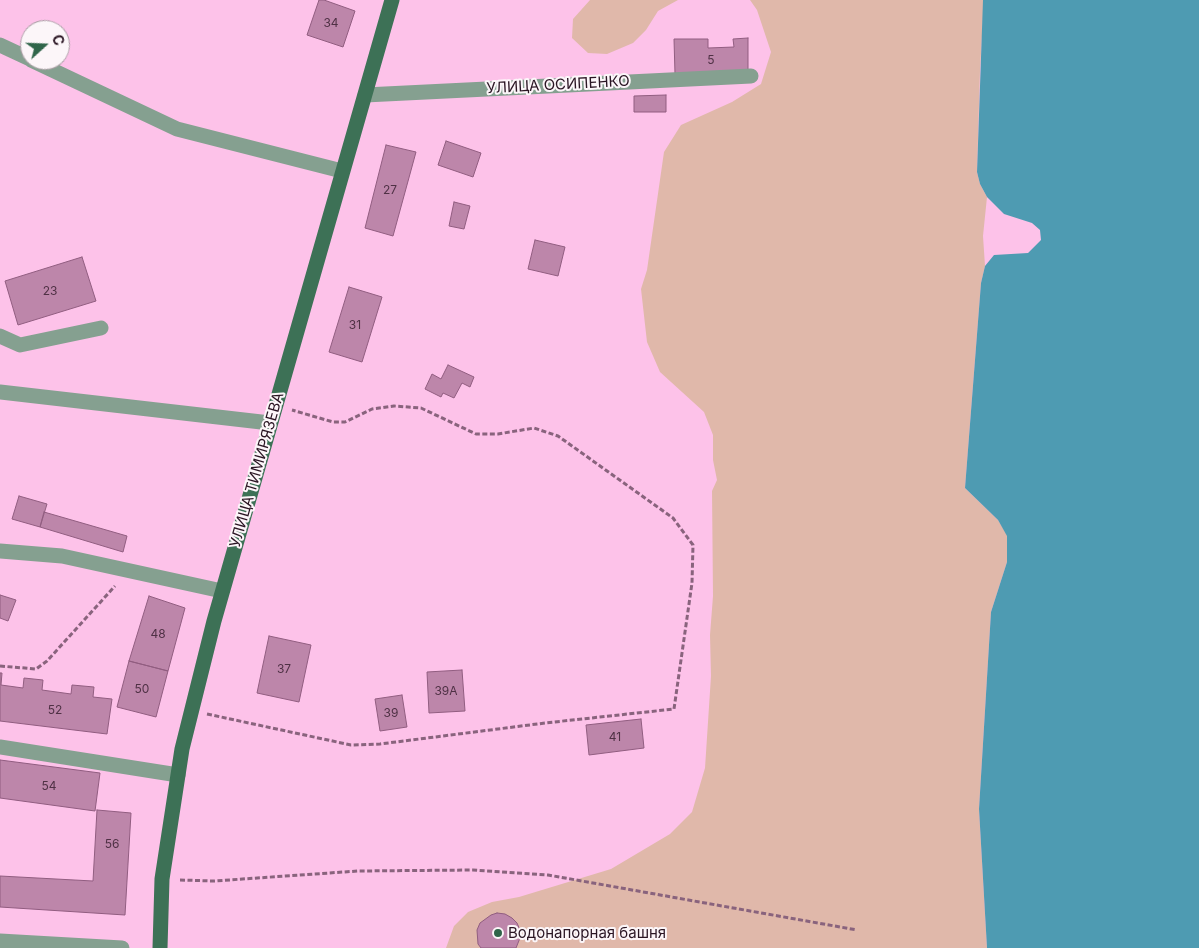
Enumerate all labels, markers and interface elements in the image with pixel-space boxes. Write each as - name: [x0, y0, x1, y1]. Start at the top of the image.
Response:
- house number: 34: [323, 16, 339, 30]
- north arrow: [20, 20, 70, 70]
- text: С: [49, 32, 68, 48]
- house number: 5: [707, 53, 715, 67]
- street label: УЛИЦА ОСИПЕНКО: [486, 72, 630, 98]
- house number: 27: [383, 183, 397, 197]
- house number: 23: [43, 284, 57, 298]
- house number: 31: [349, 318, 361, 332]
- street label: УЛИЦА ТИМИРЯЗЕВА: [226, 390, 288, 550]
- house number: 48: [150, 627, 166, 641]
- house number: 37: [277, 662, 291, 676]
- house number: 50: [135, 682, 149, 696]
- house number: 39А: [434, 684, 458, 698]
- house number: 52: [48, 703, 62, 717]
- house number: 39: [384, 706, 398, 720]
- house number: 41: [609, 730, 621, 744]
- house number: 54: [41, 779, 57, 793]
- house number: 56: [105, 837, 119, 851]
- place label: Водонапорная башня: [508, 924, 666, 942]
- marker: Водонапорная башня: [492, 927, 504, 939]

